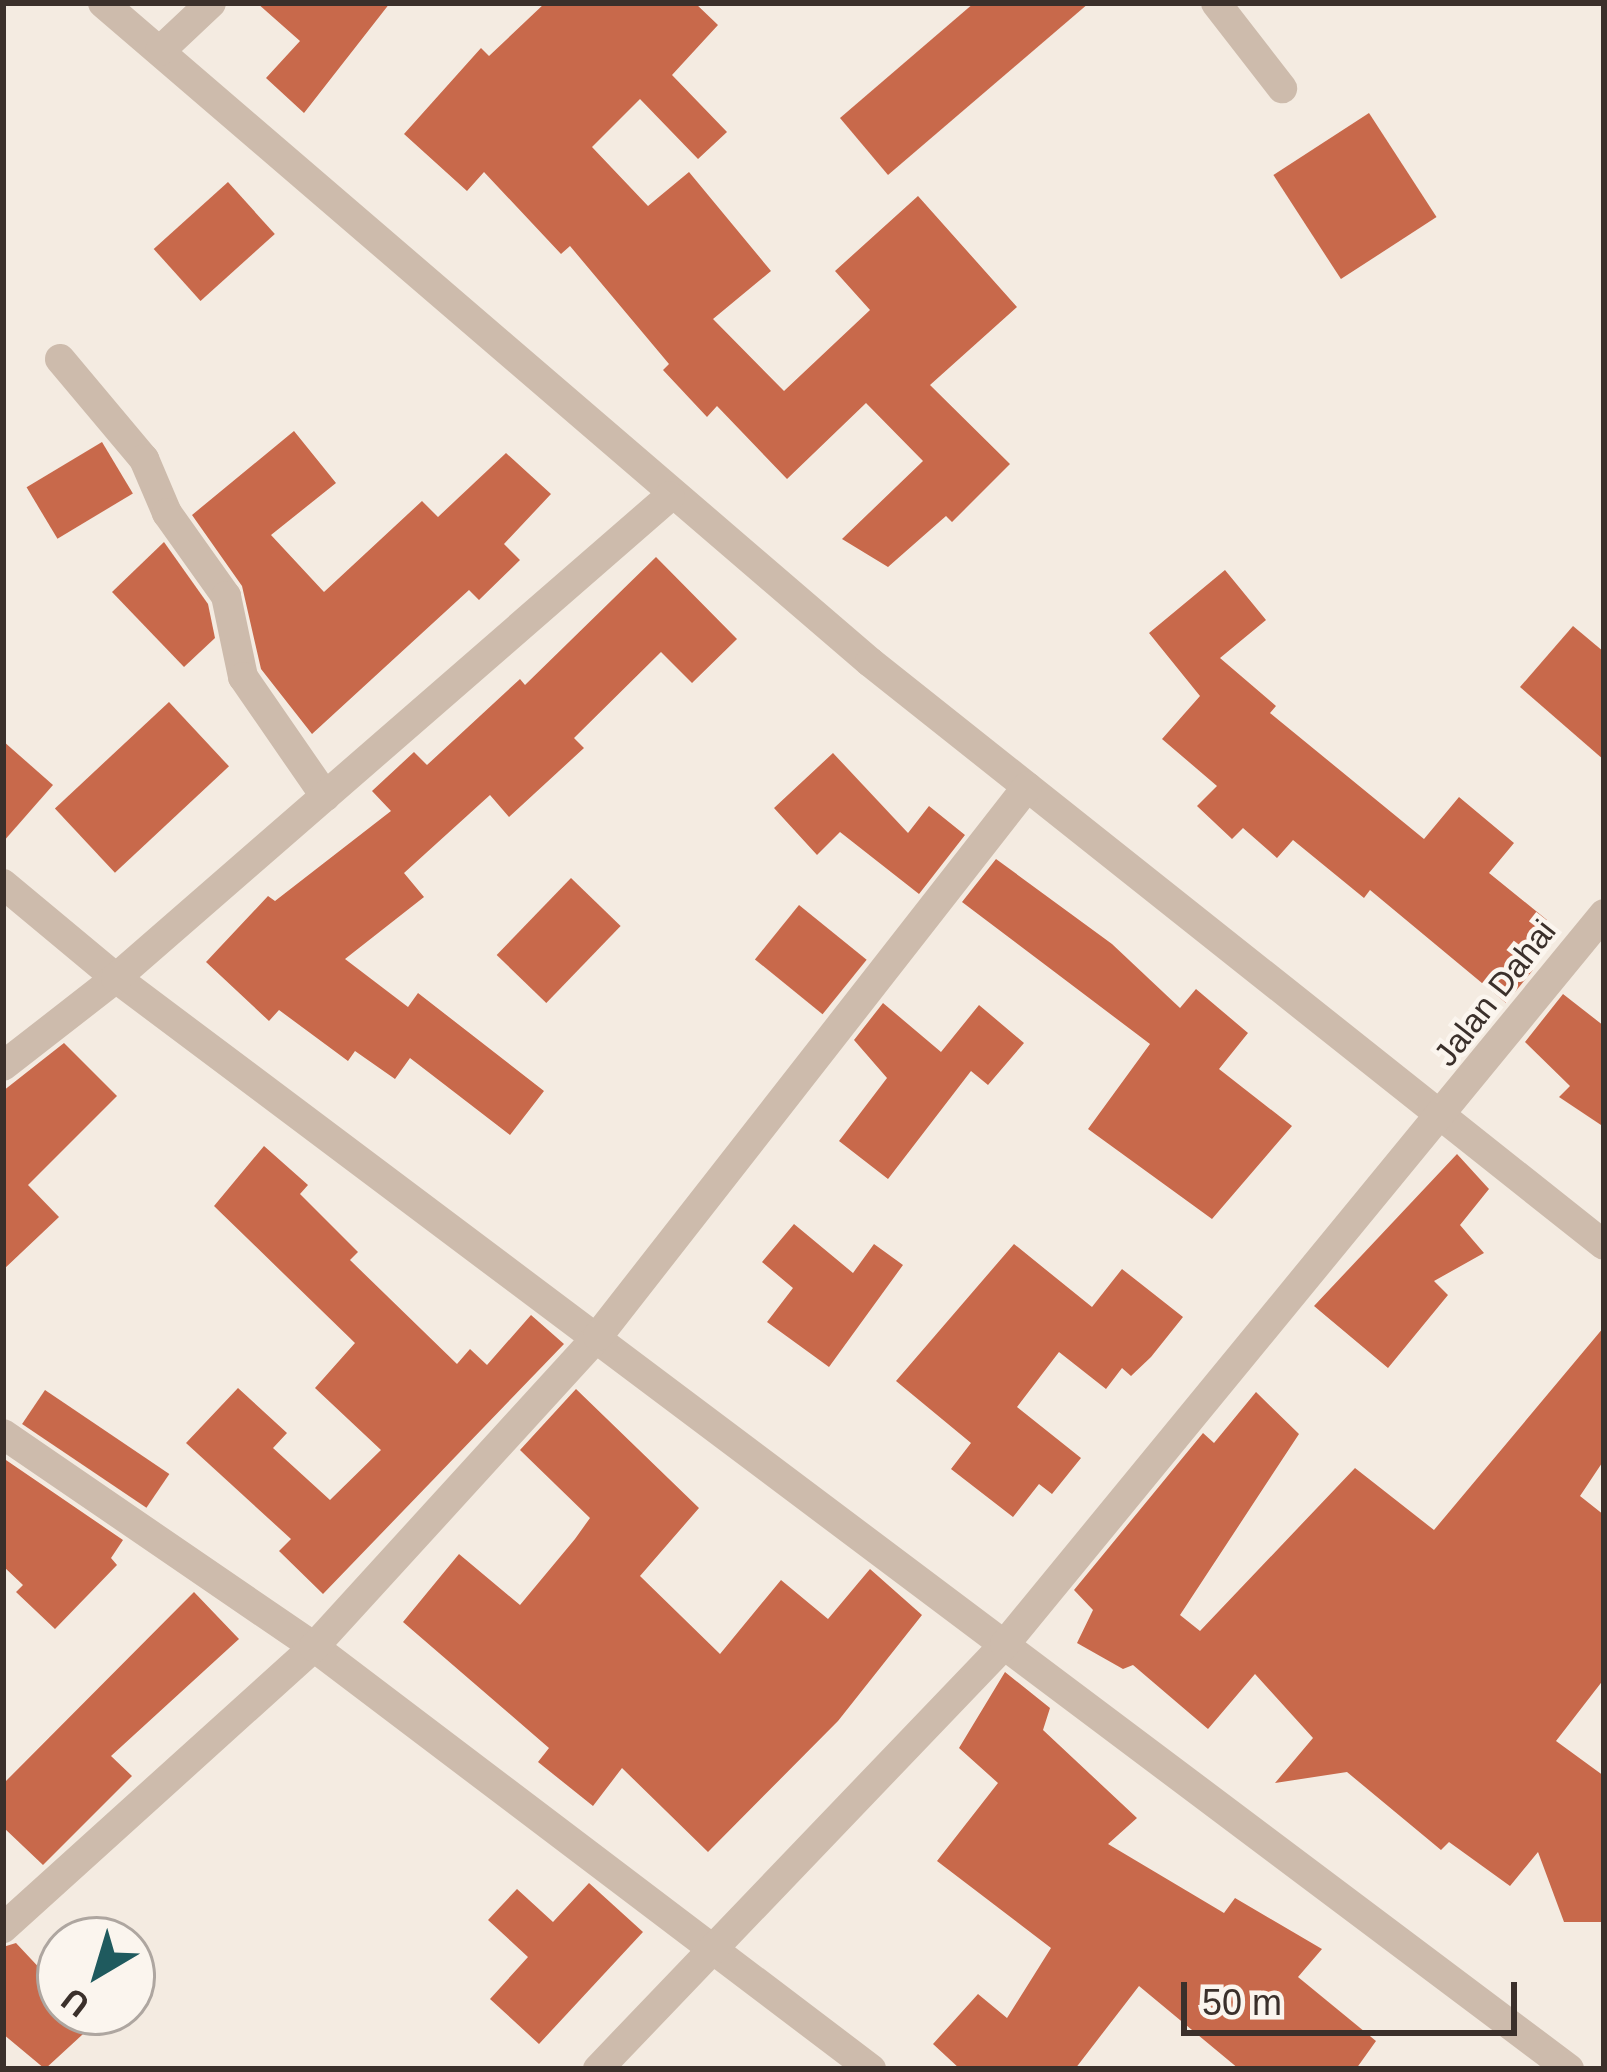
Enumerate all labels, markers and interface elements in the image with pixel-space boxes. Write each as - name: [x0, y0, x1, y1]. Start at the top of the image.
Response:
- street label: Jalan Dahai: [1426, 912, 1564, 1074]
- north arrow: [36, 1916, 156, 2036]
- scale bar: [1187, 1958, 1523, 2032]
- text: U: [55, 1980, 96, 2024]
- text: 50 m: [1202, 1982, 1282, 2023]

